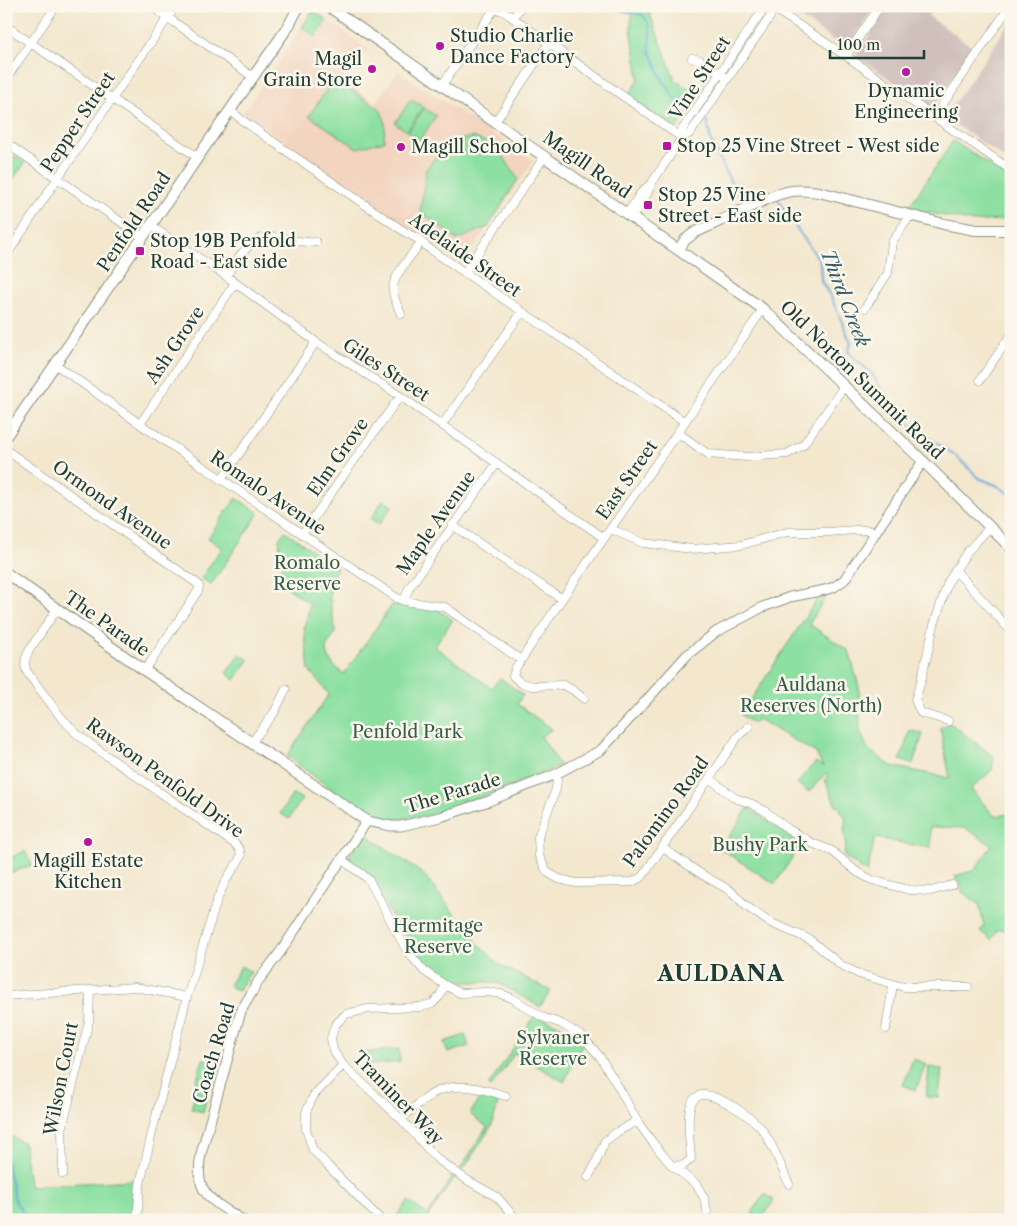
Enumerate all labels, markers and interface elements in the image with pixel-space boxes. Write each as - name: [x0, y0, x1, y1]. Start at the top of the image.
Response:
- place label: Studio Charlie Dance Factory: [450, 25, 576, 68]
- scale bar: [830, 28, 923, 60]
- street label: Vine Street: [664, 31, 736, 125]
- text: 100 m: [837, 35, 880, 54]
- marker: Studio Charlie Dance Factory: [434, 40, 446, 52]
- place label: Magil Grain Store: [263, 48, 362, 91]
- marker: Magil Grain Store: [366, 63, 378, 75]
- marker: Dynamic Engineering: [900, 66, 912, 78]
- street label: Pepper Street: [36, 67, 120, 177]
- place label: Dynamic Engineering: [854, 80, 958, 123]
- street label: Magill Road: [539, 127, 635, 203]
- place label: Stop 25 Vine Street - West side: [677, 135, 940, 157]
- place label: Magill School: [411, 136, 528, 158]
- marker: Stop 25 Vine Street - West side: [661, 140, 673, 152]
- marker: Magill School: [395, 141, 407, 153]
- street label: Penfold Road: [93, 168, 175, 276]
- place label: Stop 25 Vine Street - East side: [658, 184, 802, 227]
- marker: Stop 25 Vine Street - East side: [642, 199, 654, 211]
- street label: Adelaide Street: [404, 208, 526, 302]
- place label: Stop 19B Penfold Road - East side: [150, 230, 296, 273]
- marker: Stop 19B Penfold Road - East side: [134, 245, 146, 257]
- water label: Third Creek: [816, 246, 874, 350]
- street label: Old Norton Summit Road: [776, 296, 948, 464]
- street label: Ash Grove: [140, 302, 209, 389]
- street label: Giles Street: [338, 334, 434, 407]
- street label: Elm Grove: [303, 413, 373, 501]
- street label: East Street: [592, 436, 663, 524]
- street label: Romalo Avenue: [206, 446, 330, 540]
- street label: Ormond Avenue: [48, 456, 176, 554]
- street label: Maple Avenue: [392, 467, 480, 579]
- park label: Romalo Reserve: [273, 552, 341, 595]
- street label: The Parade: [60, 587, 154, 661]
- park label: Auldana Reserves (North): [740, 674, 882, 717]
- street label: Rawson Penfold Drive: [82, 713, 248, 843]
- park label: Penfold Park: [352, 721, 464, 743]
- street label: Palomino Road: [618, 752, 714, 872]
- street label: The Parade: [403, 768, 503, 818]
- park label: Bushy Park: [712, 834, 809, 856]
- marker: Magill Estate Kitchen: [82, 836, 94, 848]
- place label: Magill Estate Kitchen: [33, 850, 143, 893]
- park label: Hermitage Reserve: [393, 915, 483, 958]
- district label: AULDANA: [656, 960, 785, 987]
- street label: Coach Road: [188, 1000, 240, 1106]
- street label: Wilson Court: [39, 1020, 83, 1139]
- park label: Sylvaner Reserve: [516, 1027, 590, 1070]
- street label: Traminer Way: [348, 1047, 449, 1150]

